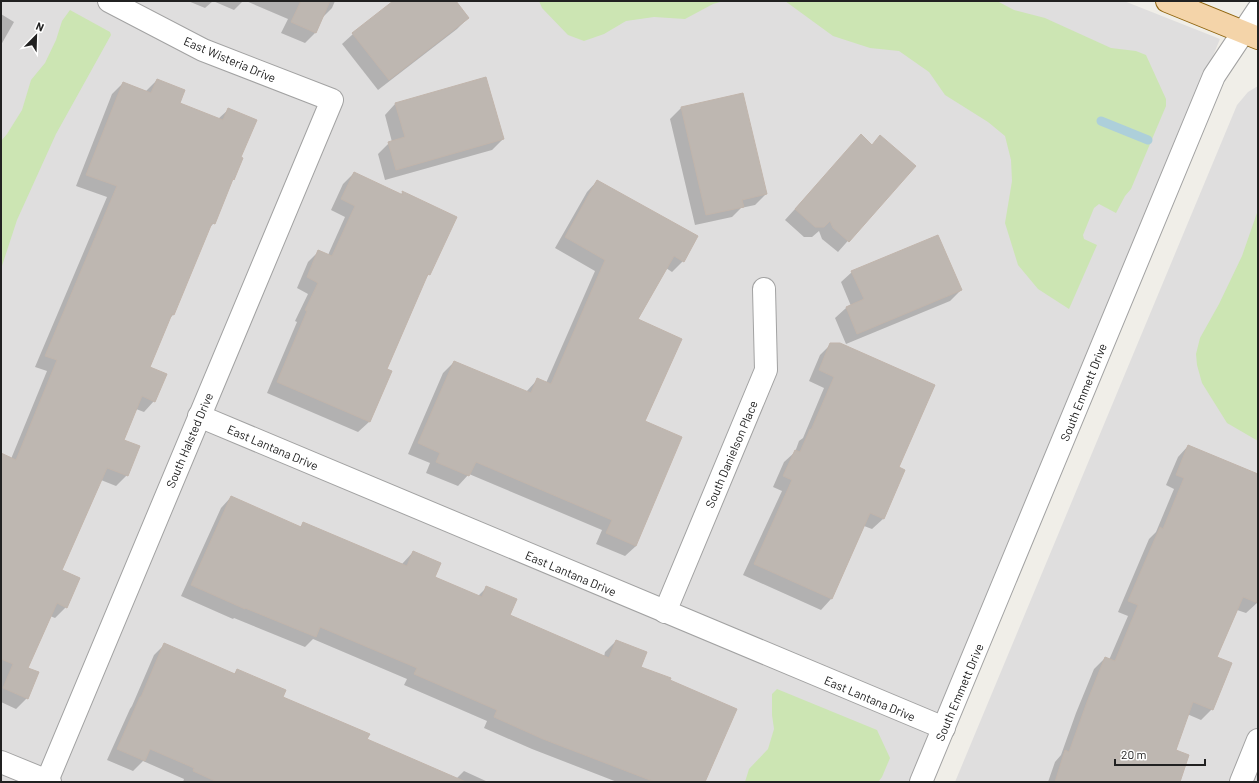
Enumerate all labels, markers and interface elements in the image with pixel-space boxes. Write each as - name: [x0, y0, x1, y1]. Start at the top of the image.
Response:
- north arrow: [16, 16, 56, 56]
- text: N: [34, 19, 46, 34]
- street label: East Wisteria Drive: [182, 33, 278, 85]
- street label: South Emmett Drive: [1057, 341, 1109, 443]
- street label: South Halsted Drive: [163, 390, 215, 490]
- street label: South Danielson Place: [702, 398, 760, 510]
- street label: East Lantana Drive: [225, 421, 321, 473]
- street label: East Lantana Drive: [523, 547, 619, 599]
- street label: South Emmett Drive: [932, 641, 986, 743]
- street label: East Lantana Drive: [822, 672, 918, 724]
- scale bar: [1115, 741, 1205, 767]
- text: 20 m: [1121, 747, 1147, 761]

